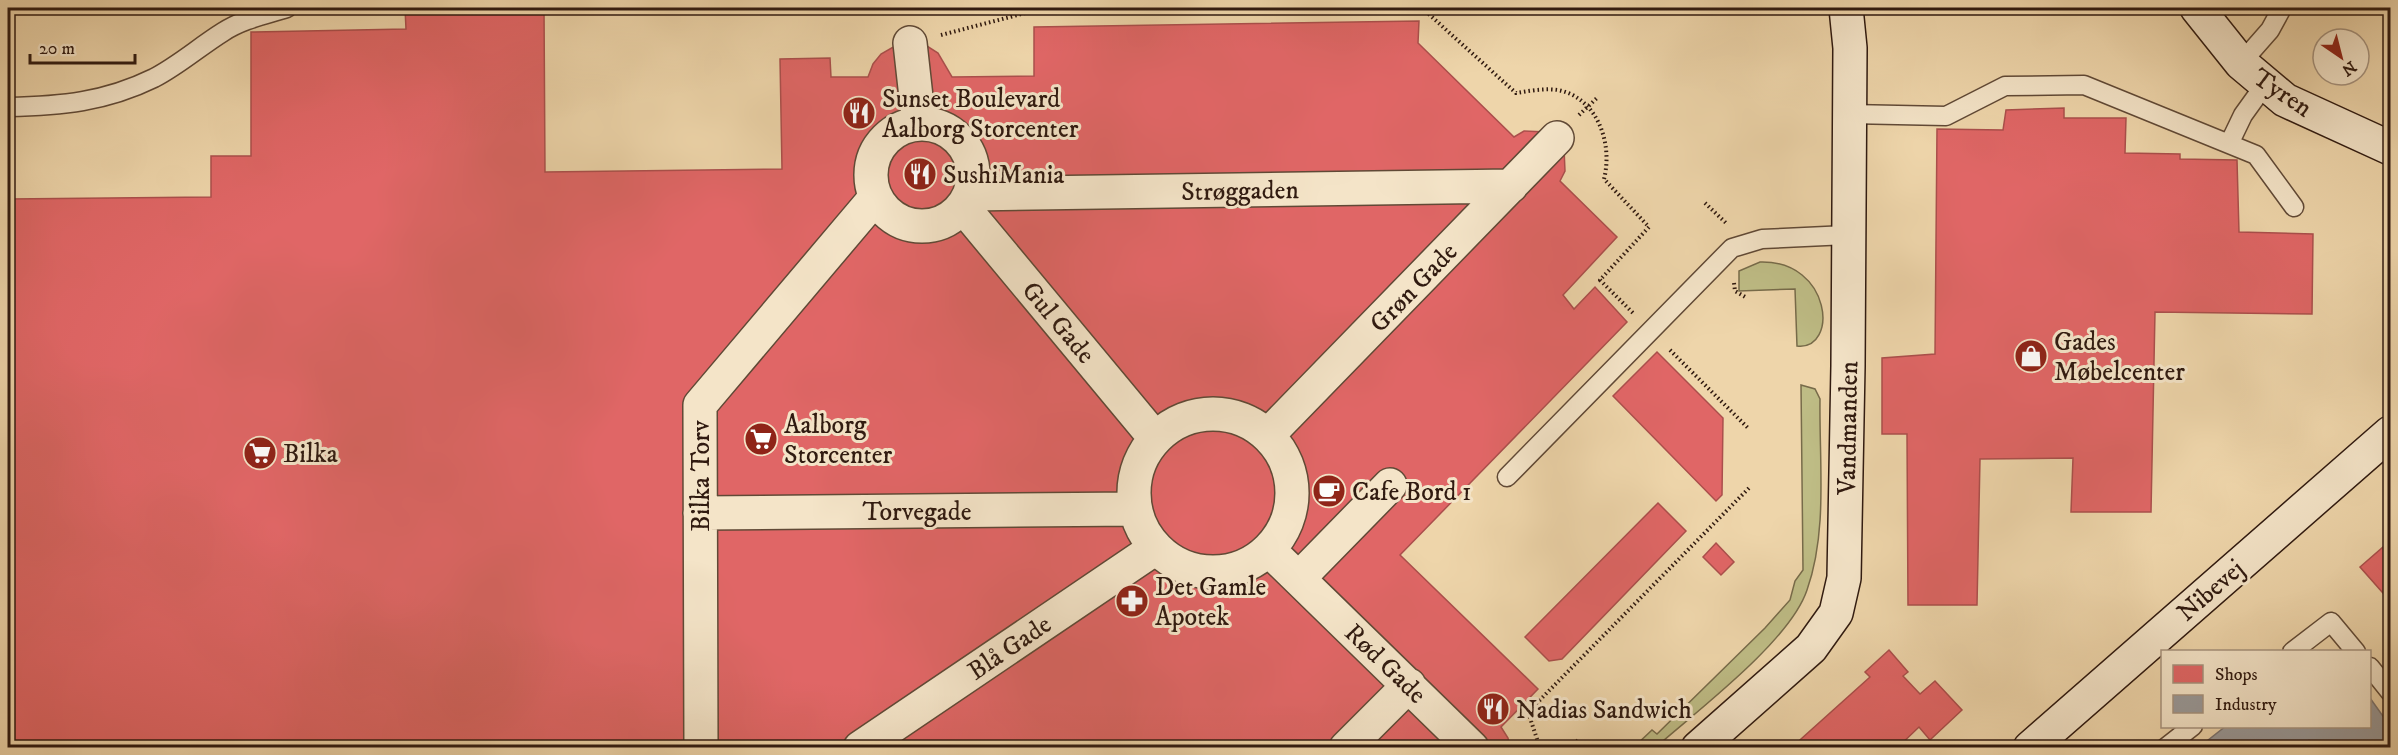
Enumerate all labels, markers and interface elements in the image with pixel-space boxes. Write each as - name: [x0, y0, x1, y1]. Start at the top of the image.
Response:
- scale bar: [30, 27, 135, 65]
- north arrow: [2311, 27, 2371, 87]
- text: 20 m: [39, 38, 75, 60]
- text: N: [2338, 57, 2360, 80]
- street label: Tyren: [2246, 61, 2319, 125]
- place label: Sunset Boulevard Aalborg Storcenter: [882, 83, 1079, 146]
- restaurant icon: Sunset Boulevard Aalborg Storcenter: [841, 95, 877, 131]
- restaurant icon: SushiMania: [902, 156, 938, 192]
- place label: SushiMania: [943, 159, 1064, 192]
- street label: Strøggaden: [1181, 174, 1300, 209]
- street label: Grøn Gade: [1363, 236, 1465, 340]
- street label: Gul Gade: [1014, 275, 1102, 371]
- place label: Gades Møbelcenter: [2054, 326, 2185, 389]
- shop icon: Gades Møbelcenter: [2013, 338, 2049, 374]
- street label: Vandmanden: [1831, 360, 1866, 496]
- place label: Aalborg Storcenter: [784, 409, 893, 472]
- street label: Bilka Torv: [685, 420, 718, 532]
- supermarket icon: Aalborg Storcenter: [743, 421, 779, 457]
- supermarket icon: Bilka: [242, 435, 278, 471]
- place label: Bilka: [283, 438, 338, 471]
- cafe icon: Cafe Bord 1: [1311, 473, 1347, 509]
- place label: Cafe Bord 1: [1352, 476, 1472, 509]
- street label: Torvegade: [862, 496, 972, 529]
- street label: Nibevej: [2170, 553, 2252, 629]
- place label: Det Gamle Apotek: [1155, 571, 1266, 634]
- pharmacy icon: Det Gamle Apotek: [1114, 583, 1150, 619]
- street label: Blå Gade: [962, 608, 1058, 688]
- street label: Rød Gade: [1337, 617, 1433, 711]
- legend: [2161, 650, 2371, 728]
- text: Shops: [2215, 664, 2258, 686]
- restaurant icon: Nadias Sandwich: [1475, 691, 1511, 727]
- place label: Nadias Sandwich: [1516, 694, 1692, 727]
- text: Industry: [2215, 694, 2277, 716]

